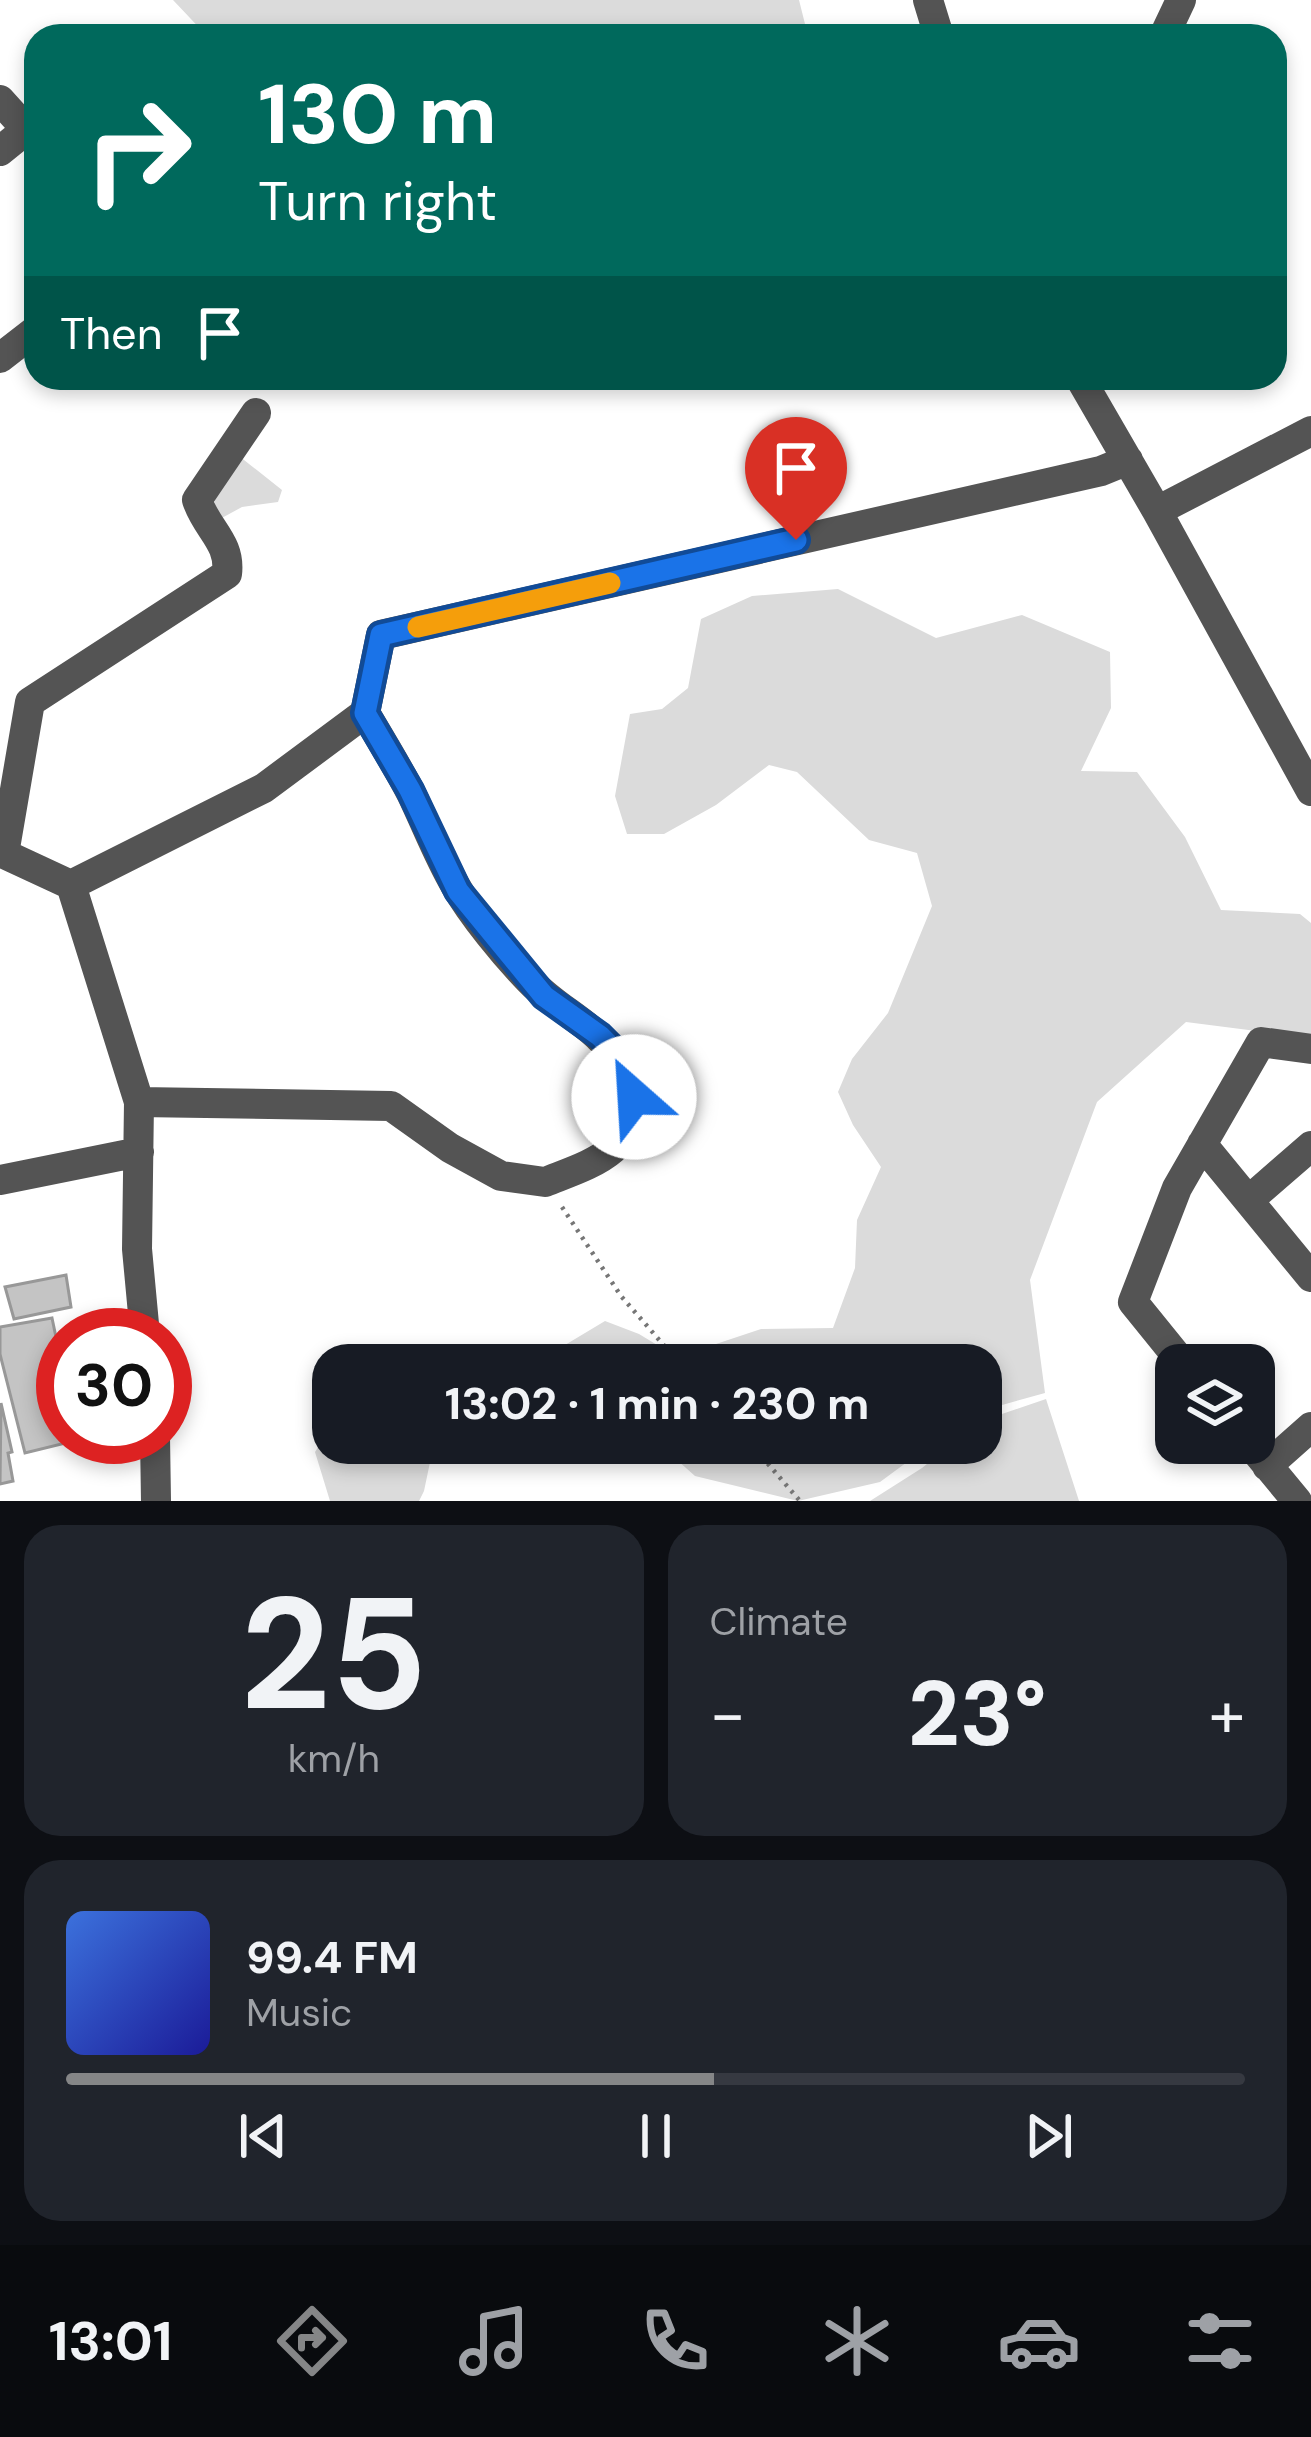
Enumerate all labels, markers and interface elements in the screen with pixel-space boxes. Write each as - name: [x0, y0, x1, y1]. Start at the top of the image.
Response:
- text: 130 m: [258, 60, 497, 169]
- icon: right: [60, 72, 216, 228]
- text: Turn right: [258, 166, 497, 237]
- icon: arrive: [187, 300, 253, 366]
- text: Then: [60, 304, 163, 363]
- pin: [745, 417, 847, 540]
- icon: arrive: [763, 435, 829, 501]
- position arrow: [571, 1034, 697, 1160]
- speed limit sign: 30: [36, 1308, 192, 1464]
- map controls: [1155, 1344, 1275, 1464]
- button: layers: [1155, 1344, 1275, 1464]
- text: 13:02 · 1 min · 230 m: [445, 1374, 869, 1433]
- text: 25: [240, 1553, 427, 1756]
- text: Climate: [710, 1596, 848, 1647]
- text: 23°: [908, 1656, 1047, 1773]
- text: −: [710, 1672, 746, 1757]
- text: +: [1209, 1672, 1245, 1757]
- text: km/h: [288, 1733, 380, 1784]
- text: 99.4 FM: [246, 1928, 418, 1987]
- text: Music: [246, 1987, 352, 2038]
- icon: previous: [230, 2103, 296, 2169]
- icon: pause: [623, 2103, 689, 2169]
- icon: next: [1016, 2103, 1082, 2169]
- icon: directions: [270, 2299, 354, 2383]
- icon: music: [452, 2299, 536, 2383]
- icon: phone: [633, 2299, 717, 2383]
- icon: climate: [815, 2299, 899, 2383]
- icon: car: [997, 2299, 1081, 2383]
- icon: filters: [1178, 2299, 1262, 2383]
- text: 13:01: [49, 2306, 172, 2377]

